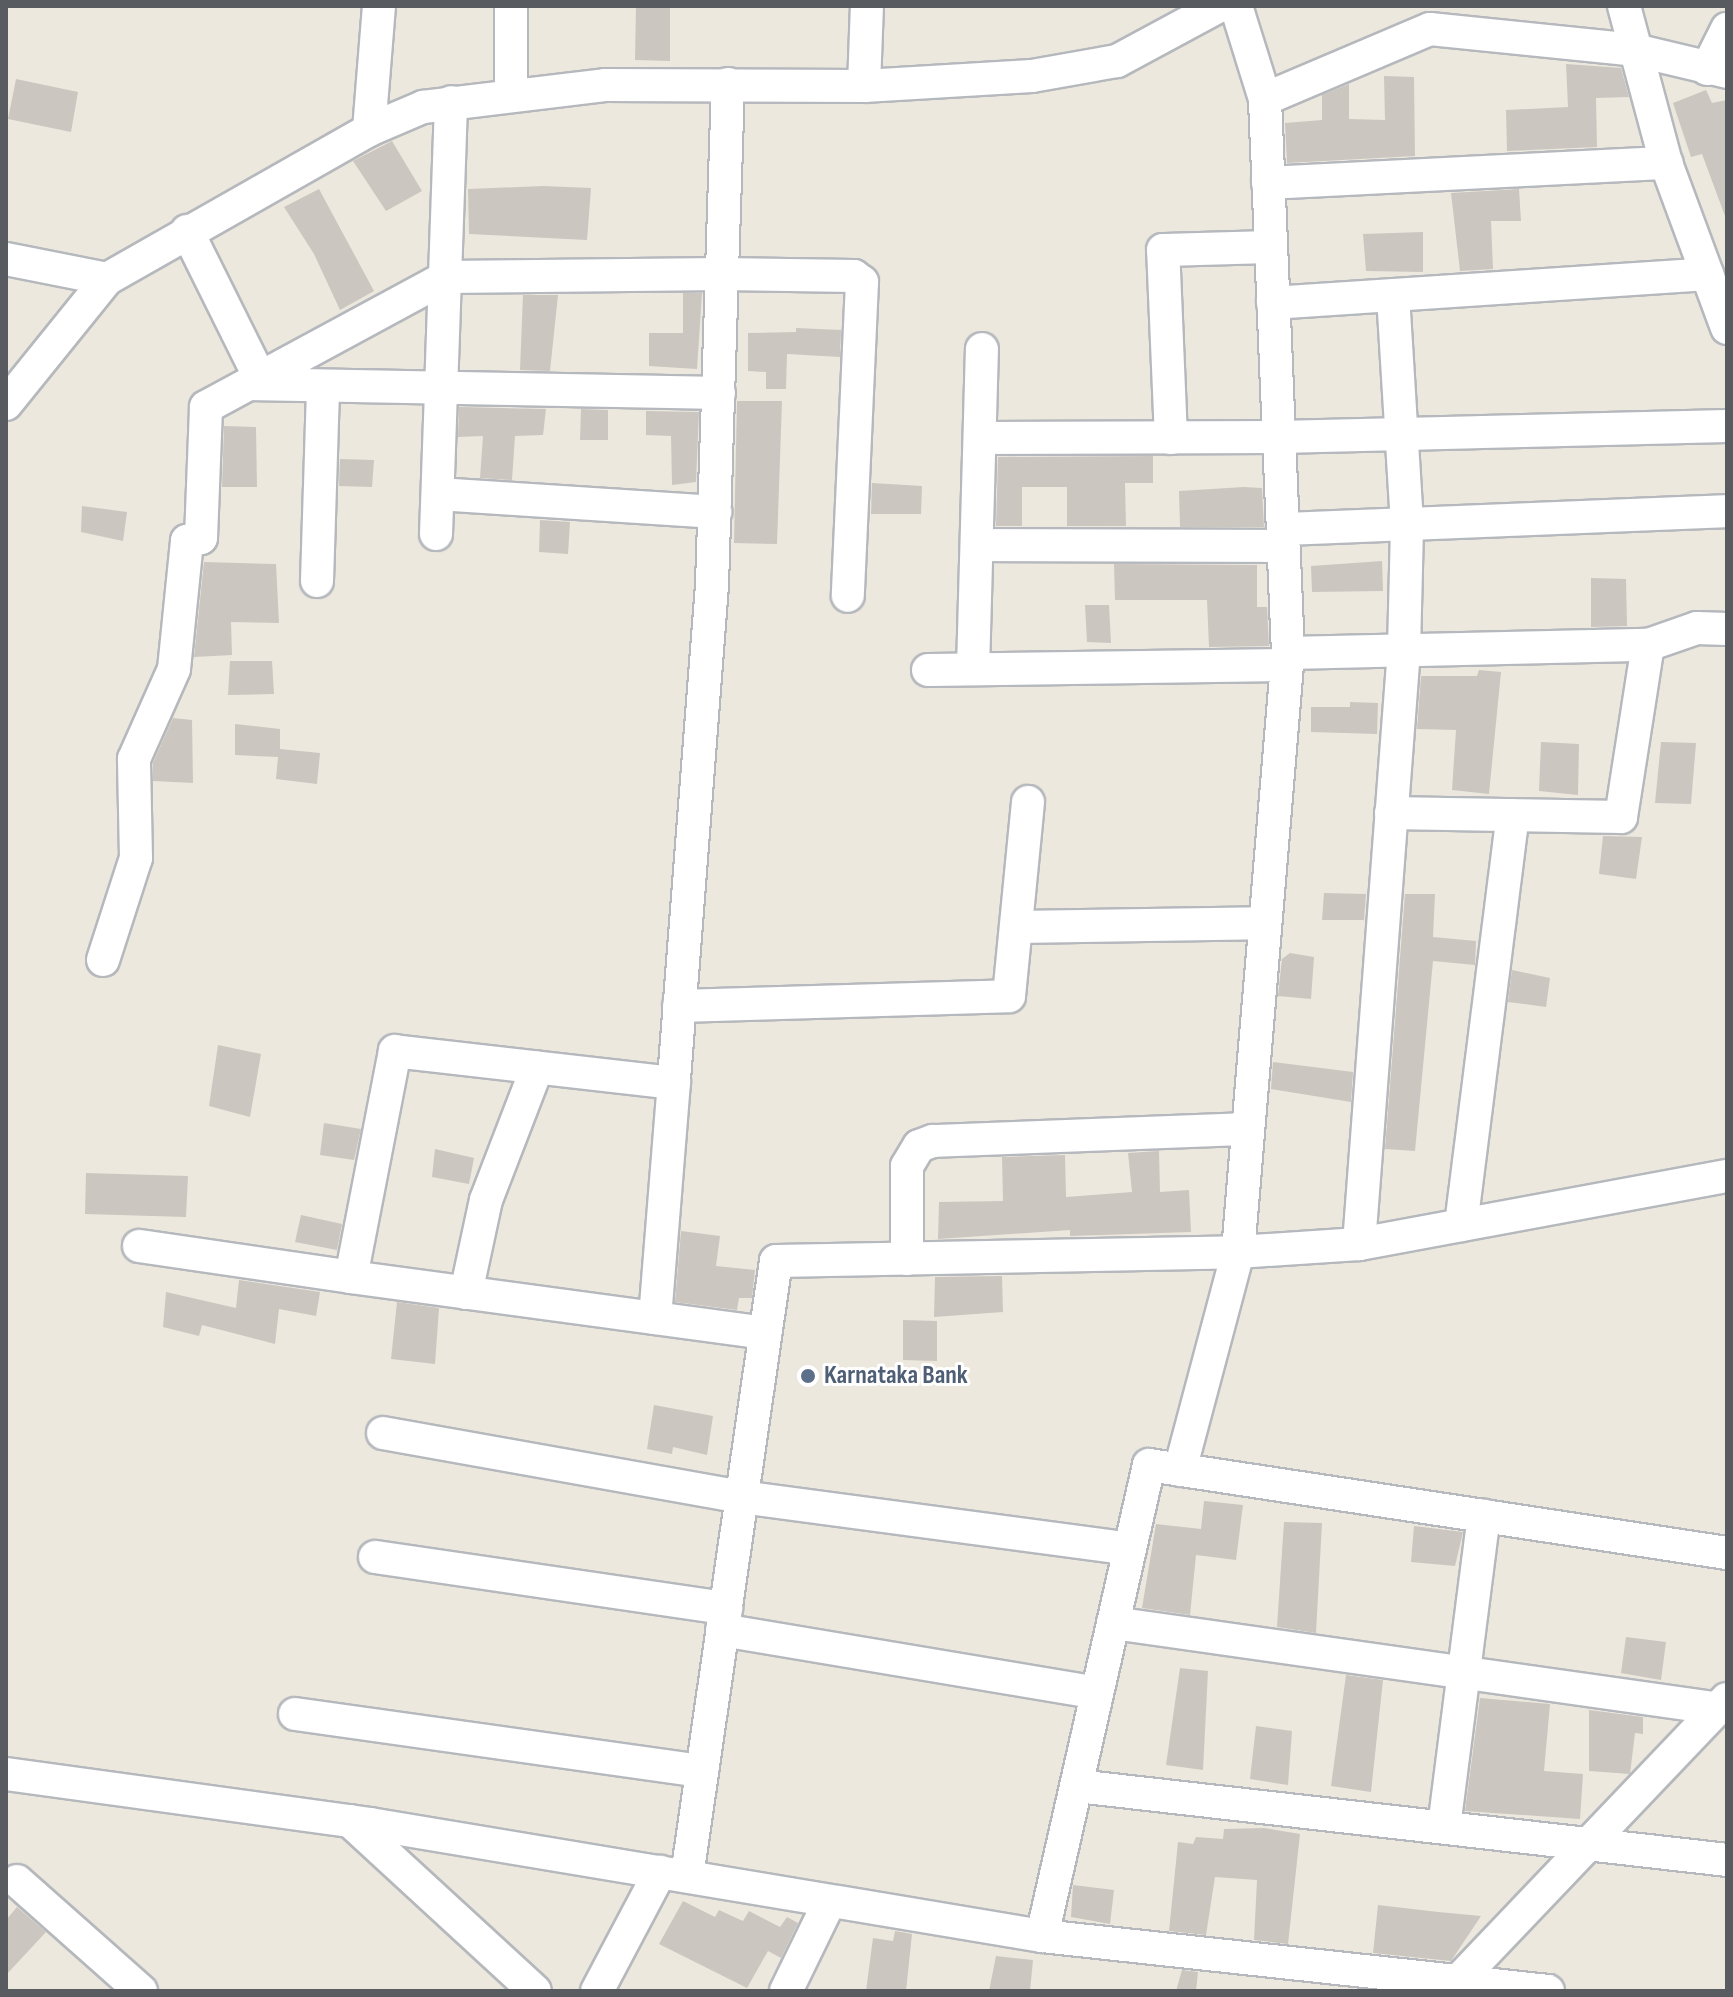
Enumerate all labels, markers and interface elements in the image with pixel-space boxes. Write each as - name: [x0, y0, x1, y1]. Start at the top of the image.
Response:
- place label: Karnataka Bank: [824, 1360, 968, 1392]
- marker: Karnataka Bank: [799, 1367, 817, 1385]

